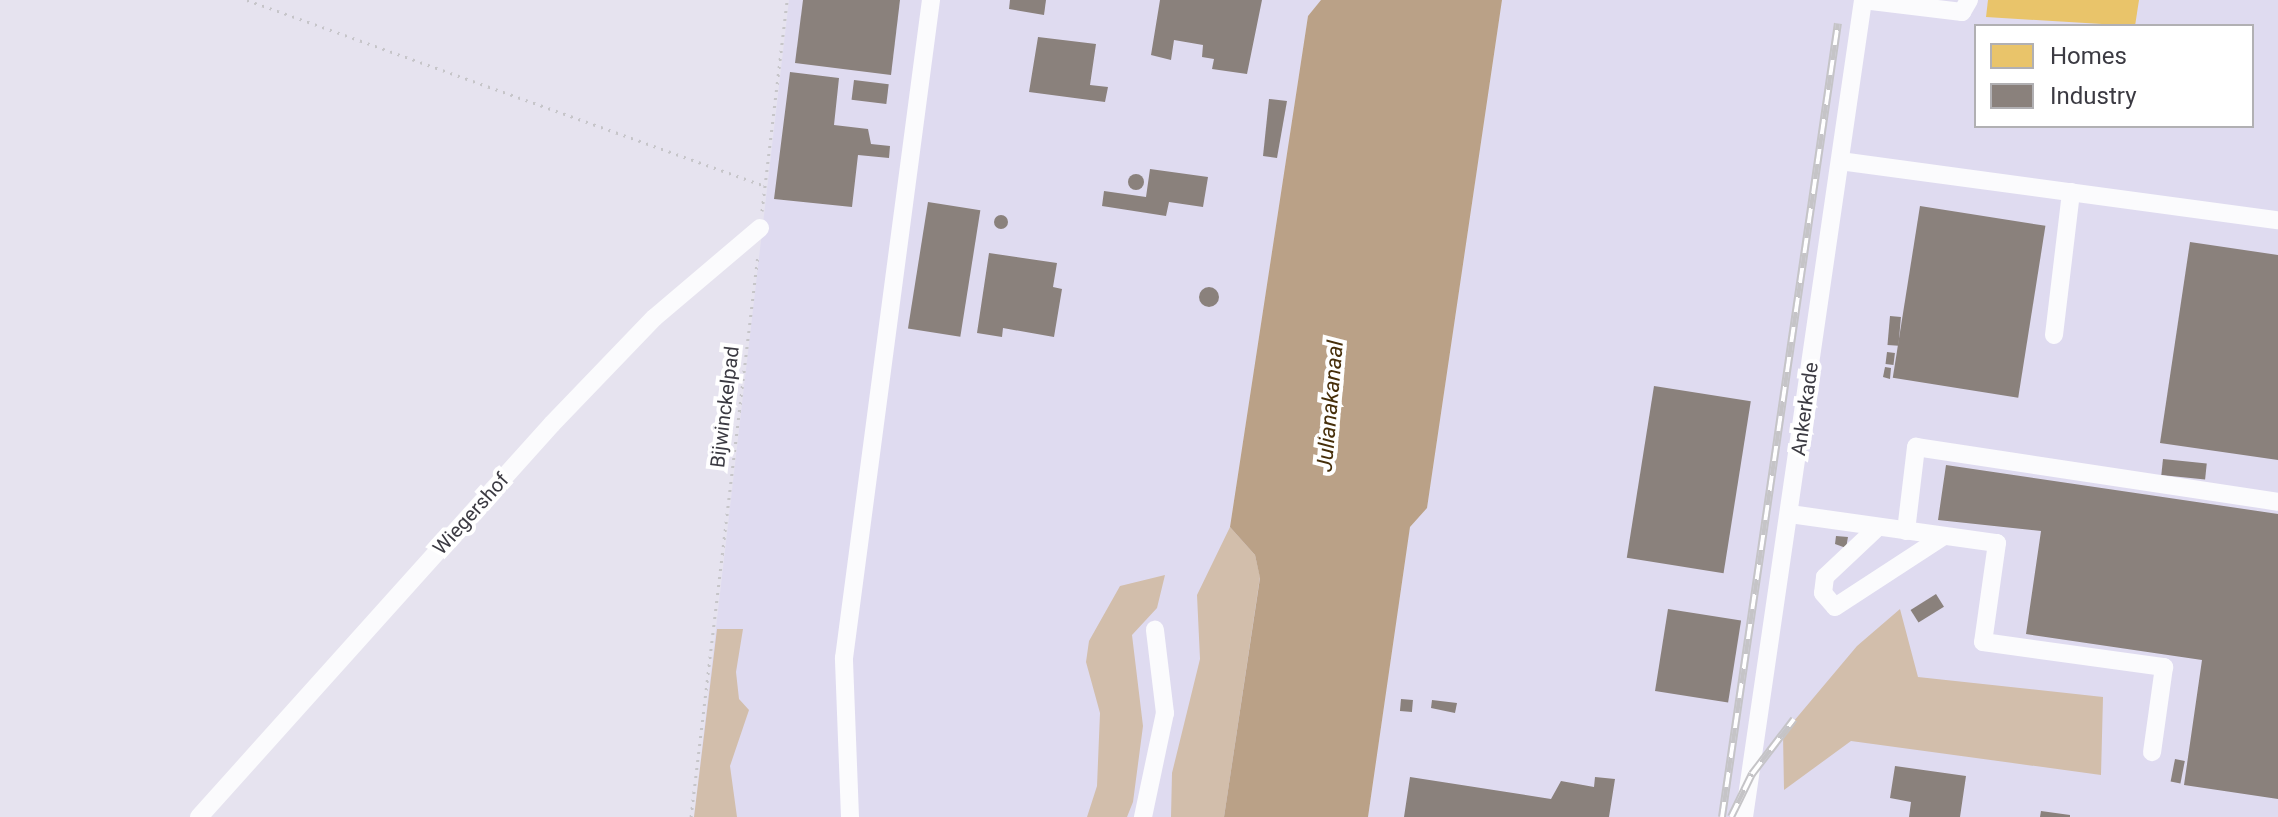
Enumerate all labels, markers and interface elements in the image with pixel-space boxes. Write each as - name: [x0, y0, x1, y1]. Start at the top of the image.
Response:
- legend: [1974, 24, 2254, 128]
- text: Homes: [2050, 42, 2127, 70]
- text: Industry: [2050, 82, 2136, 110]
- water label: Julianakanaal: [1311, 339, 1349, 473]
- street label: Bijwinckelpad: [706, 345, 744, 469]
- street label: Ankerkade: [1787, 361, 1823, 457]
- street label: Wiegershof: [428, 468, 514, 560]

